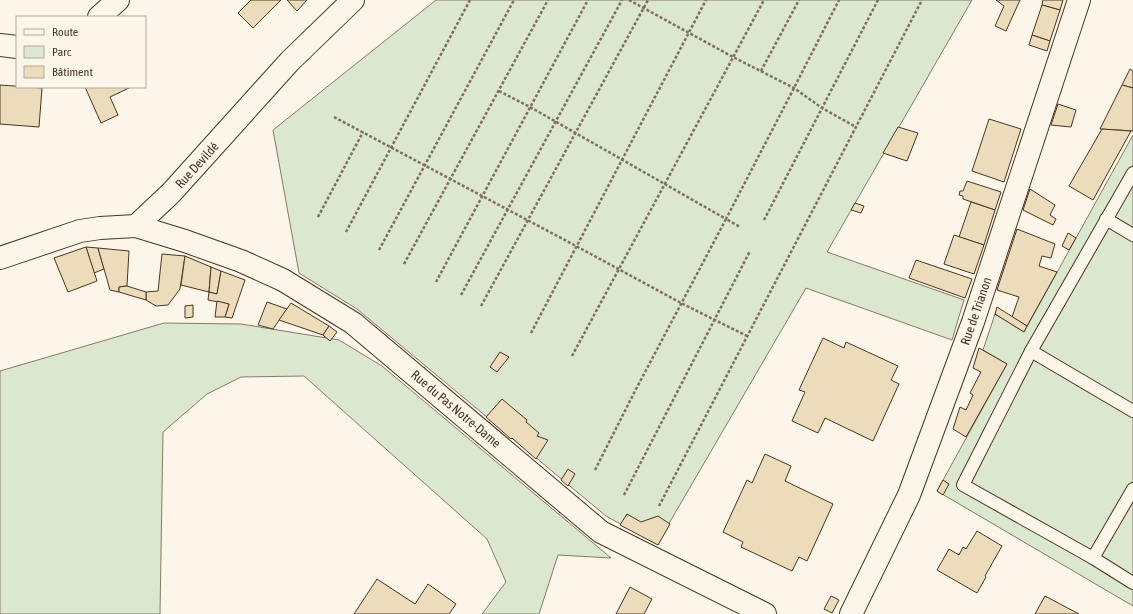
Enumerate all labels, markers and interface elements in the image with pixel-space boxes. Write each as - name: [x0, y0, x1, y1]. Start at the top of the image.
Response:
- legend: [16, 16, 146, 88]
- text: Route: [52, 25, 78, 39]
- text: Parc: [52, 45, 72, 59]
- text: Bâtiment: [52, 65, 93, 79]
- street label: Rue Devildé: [172, 139, 222, 191]
- street label: Rue de Trianon: [957, 275, 995, 347]
- street label: Rue du Pas Notre-Dame: [408, 367, 504, 451]

